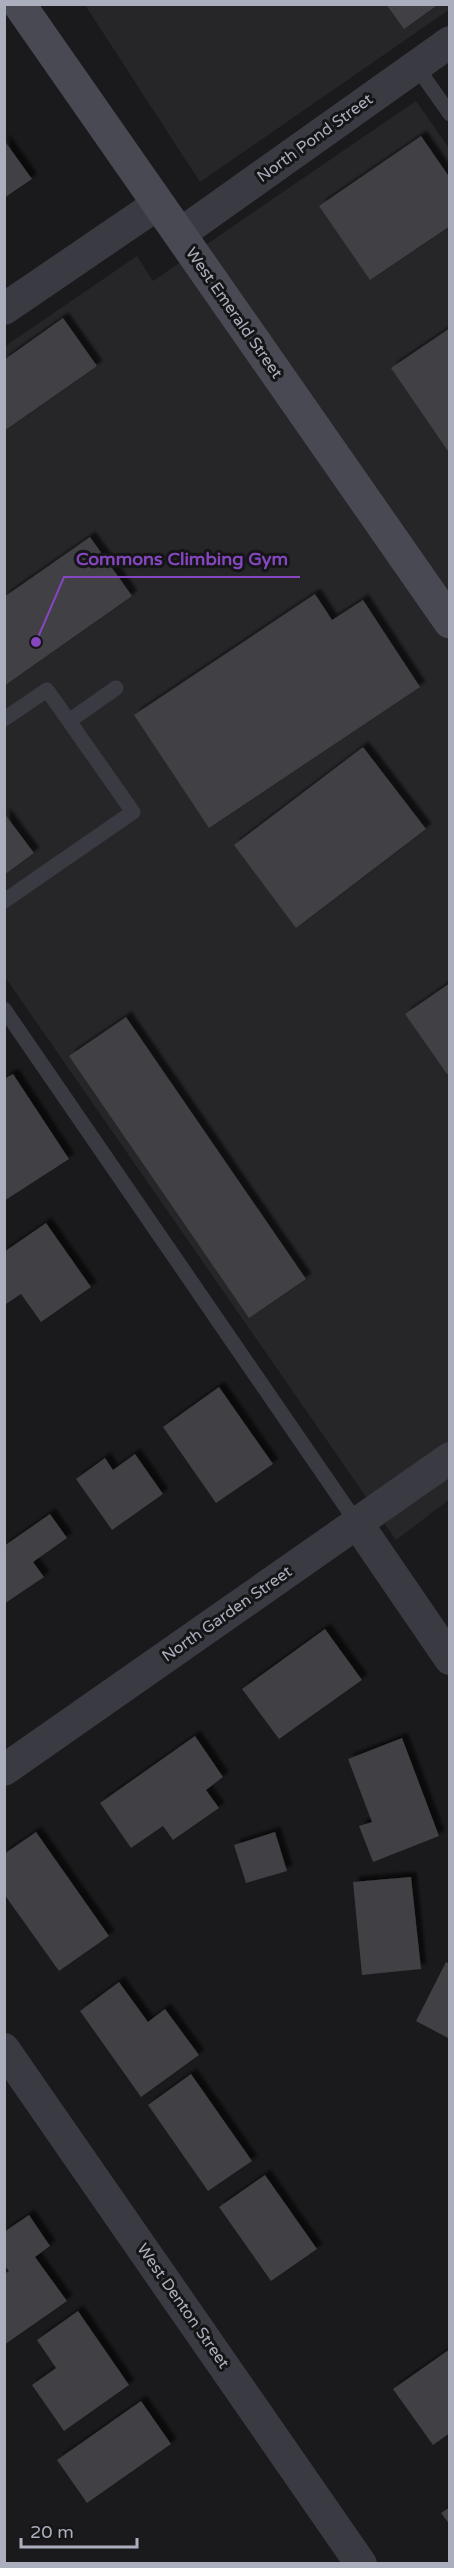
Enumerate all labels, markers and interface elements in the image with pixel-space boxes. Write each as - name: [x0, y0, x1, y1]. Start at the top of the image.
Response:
- street label: North Pond Street: [253, 89, 377, 187]
- street label: West Emerald Street: [181, 244, 287, 382]
- callout: Commons Climbing Gym: [64, 541, 300, 577]
- text: Commons Climbing Gym: [76, 548, 288, 570]
- street label: North Garden Street: [158, 1562, 296, 1666]
- street label: West Denton Street: [132, 2240, 234, 2372]
- scale bar: [21, 2511, 136, 2549]
- text: 20 m: [30, 2521, 74, 2543]

